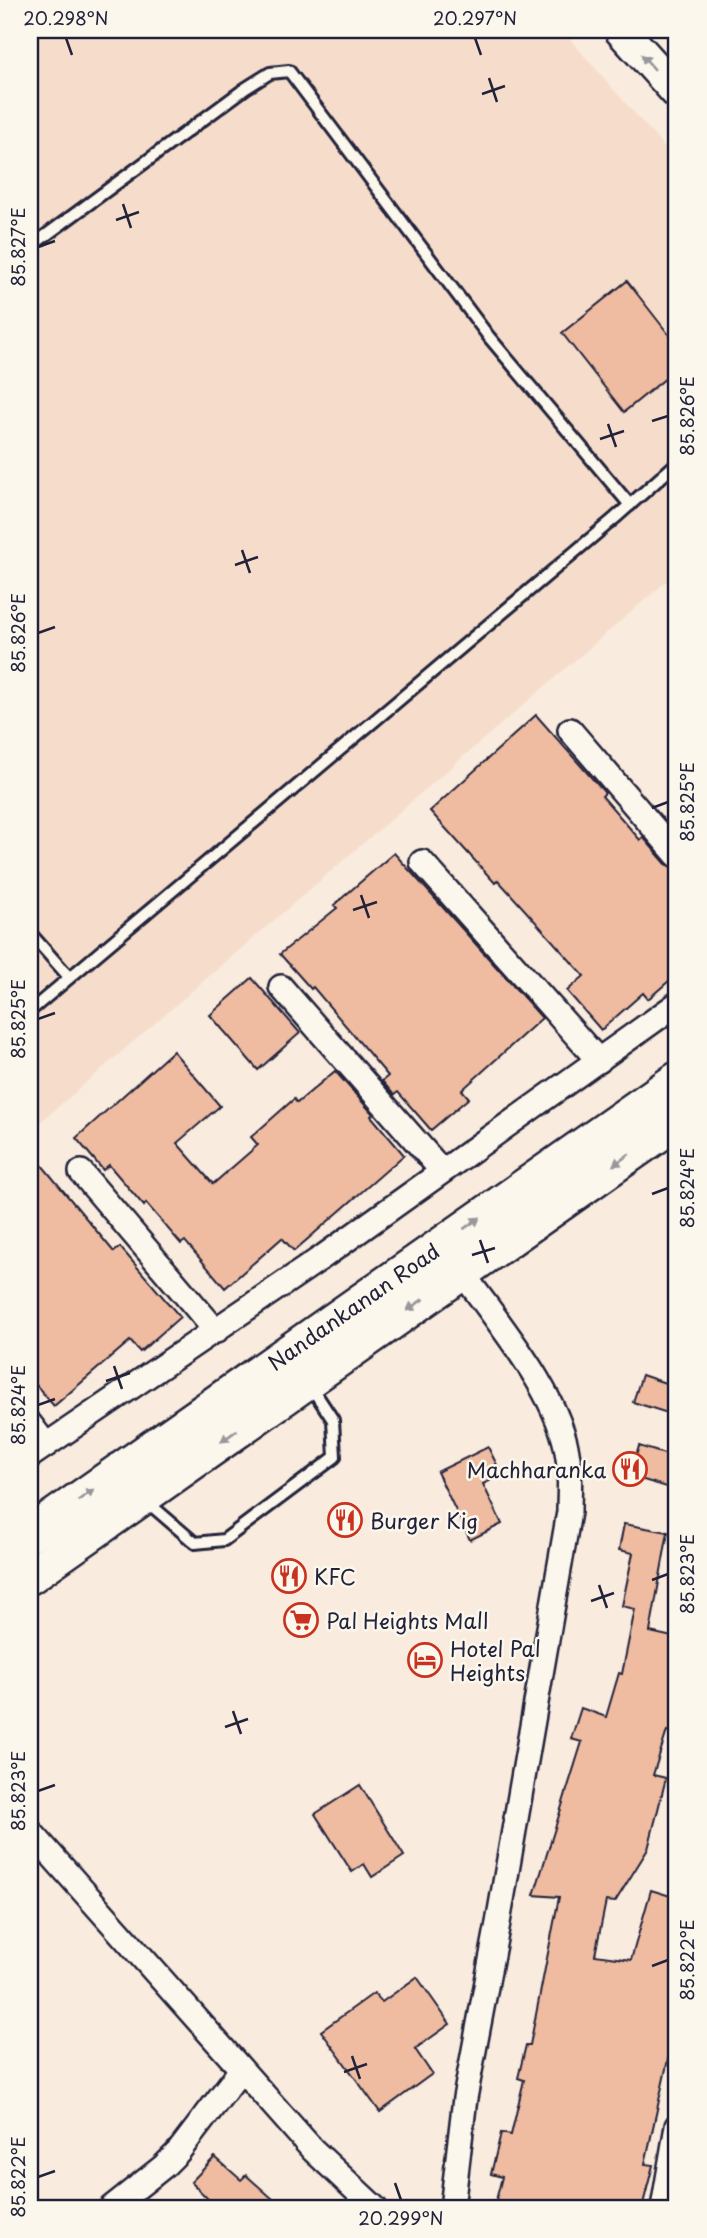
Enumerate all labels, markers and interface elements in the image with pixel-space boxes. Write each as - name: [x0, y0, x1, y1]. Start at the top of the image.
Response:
- text: 20.298°N: [23, 4, 109, 31]
- text: 20.297°N: [433, 4, 517, 31]
- one-way arrow: [640, 53, 656, 71]
- text: 85.827°E: [4, 207, 31, 287]
- text: 85.826°E: [673, 376, 700, 456]
- text: 85.826°E: [4, 593, 31, 673]
- text: 85.825°E: [673, 762, 700, 842]
- text: 85.825°E: [4, 979, 31, 1059]
- text: 85.824°E: [673, 1148, 700, 1228]
- one-way arrow: [612, 1153, 630, 1167]
- one-way arrow: [463, 1216, 481, 1230]
- street label: Nandankanan Road: [261, 1235, 445, 1377]
- one-way arrow: [406, 1298, 424, 1312]
- text: 85.824°E: [4, 1365, 31, 1445]
- one-way arrow: [220, 1429, 238, 1443]
- restaurant icon: Machharanka: [611, 1450, 649, 1488]
- place label: Machharanka: [467, 1453, 606, 1485]
- one-way arrow: [77, 1488, 95, 1502]
- restaurant icon: Burger Kig: [326, 1501, 364, 1539]
- place label: Burger Kig: [370, 1504, 478, 1536]
- text: 85.823°E: [673, 1534, 700, 1614]
- restaurant icon: KFC: [270, 1557, 308, 1595]
- place label: KFC: [314, 1560, 356, 1592]
- supermarket icon: Pal Heights Mall: [282, 1601, 320, 1639]
- place label: Pal Heights Mall: [326, 1604, 488, 1636]
- place label: Hotel Pal Heights: [450, 1632, 541, 1688]
- hotel icon: Hotel Pal Heights: [406, 1641, 444, 1679]
- text: 85.823°E: [4, 1751, 31, 1831]
- text: 85.822°E: [673, 1919, 700, 2001]
- text: 85.822°E: [4, 2136, 31, 2218]
- text: 20.299°N: [358, 2204, 444, 2231]

